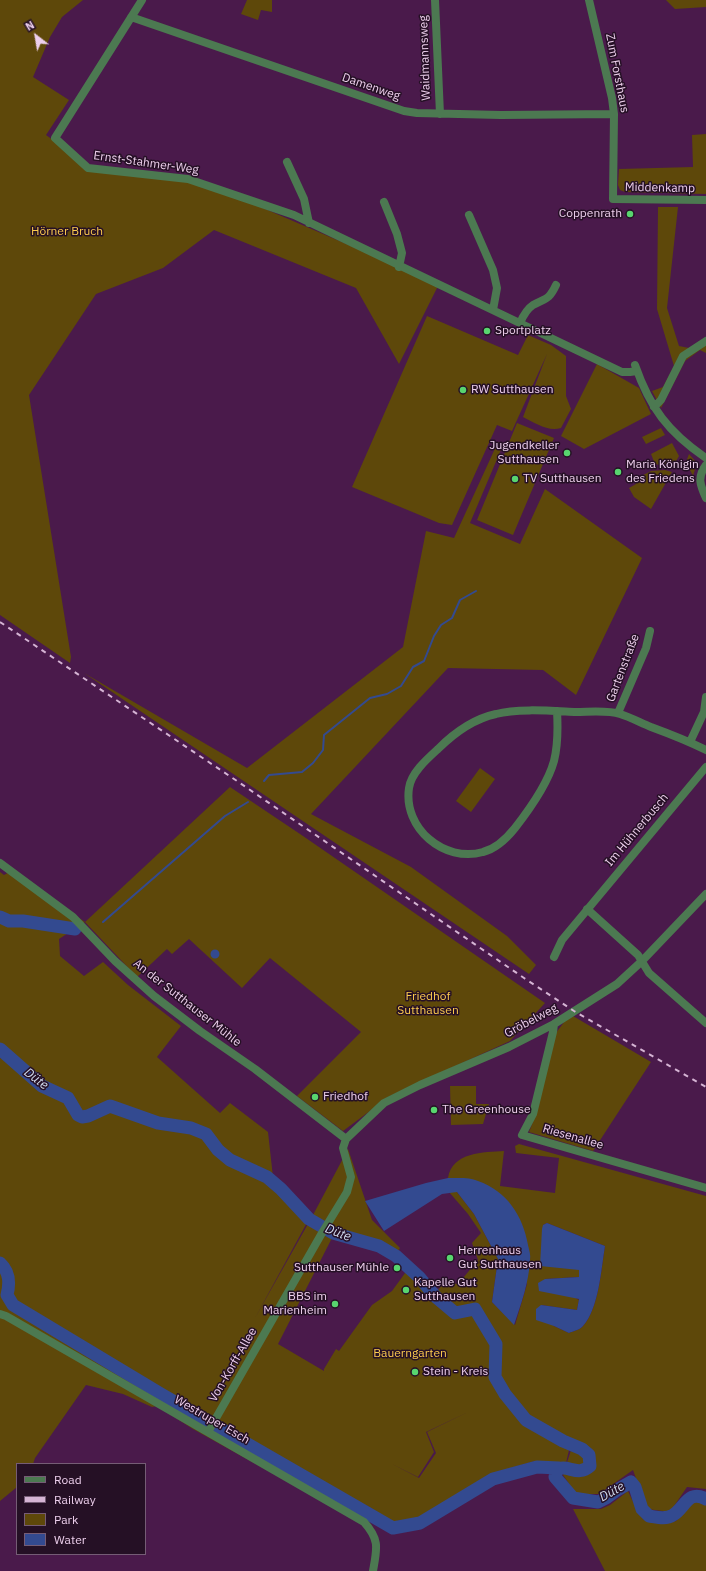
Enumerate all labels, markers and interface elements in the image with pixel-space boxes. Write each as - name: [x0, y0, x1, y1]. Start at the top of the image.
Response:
- street label: Waidmannsweg: [416, 15, 434, 101]
- north arrow: [16, 16, 56, 56]
- text: N: [23, 18, 37, 34]
- street label: Zum Forsthaus: [602, 32, 632, 114]
- street label: Damenweg: [340, 70, 402, 104]
- street label: Ernst-Stahmer-Weg: [92, 148, 200, 178]
- street label: Middenkamp: [625, 180, 695, 196]
- place label: Coppenrath: [559, 207, 622, 221]
- marker: Coppenrath: [625, 209, 635, 219]
- park label: Hörner Bruch: [31, 225, 103, 239]
- place label: Sportplatz: [495, 324, 551, 338]
- marker: Sportplatz: [482, 326, 492, 336]
- place label: RW Sutthausen: [471, 383, 553, 397]
- marker: RW Sutthausen: [458, 385, 468, 395]
- place label: Jugendkeller Sutthausen: [489, 439, 559, 467]
- marker: Jugendkeller Sutthausen: [562, 448, 572, 458]
- place label: Maria Königin des Friedens: [626, 458, 699, 486]
- marker: Maria Königin des Friedens: [613, 467, 623, 477]
- place label: TV Sutthausen: [523, 472, 601, 486]
- marker: TV Sutthausen: [510, 474, 520, 484]
- street label: Gartenstraße: [603, 632, 643, 704]
- street label: Im Hühnerbusch: [602, 791, 672, 869]
- street label: An der Sutthauser Mühle: [130, 956, 244, 1050]
- park label: Friedhof Sutthausen: [397, 990, 459, 1018]
- street label: Gröbelweg: [502, 1001, 560, 1041]
- water label: Düte: [21, 1065, 51, 1093]
- place label: Friedhof: [323, 1090, 368, 1104]
- marker: Friedhof: [310, 1092, 320, 1102]
- place label: The Greenhouse: [442, 1103, 531, 1117]
- marker: The Greenhouse: [429, 1105, 439, 1115]
- street label: Riesenallee: [541, 1121, 605, 1153]
- water label: Düte: [323, 1221, 353, 1245]
- place label: Herrenhaus Gut Sutthausen: [458, 1244, 542, 1272]
- marker: Herrenhaus Gut Sutthausen: [445, 1253, 455, 1263]
- place label: Sutthauser Mühle: [294, 1261, 389, 1275]
- marker: Sutthauser Mühle: [392, 1263, 402, 1273]
- place label: Kapelle Gut Sutthausen: [414, 1276, 477, 1304]
- marker: Kapelle Gut Sutthausen: [401, 1285, 411, 1295]
- place label: BBS im Marienheim: [263, 1290, 327, 1318]
- marker: BBS im Marienheim: [330, 1299, 340, 1309]
- street label: Von-Korff-Allee: [206, 1325, 260, 1405]
- park label: Bauerngarten: [373, 1347, 447, 1361]
- place label: Stein - Kreis: [423, 1365, 488, 1379]
- marker: Stein - Kreis: [410, 1367, 420, 1377]
- street label: Westruper Esch: [172, 1393, 252, 1447]
- legend: [16, 1463, 146, 1555]
- text: Road: [54, 1472, 82, 1487]
- water label: Düte: [597, 1479, 627, 1505]
- text: Railway: [54, 1492, 96, 1507]
- text: Park: [54, 1512, 78, 1527]
- text: Water: [54, 1532, 86, 1547]

